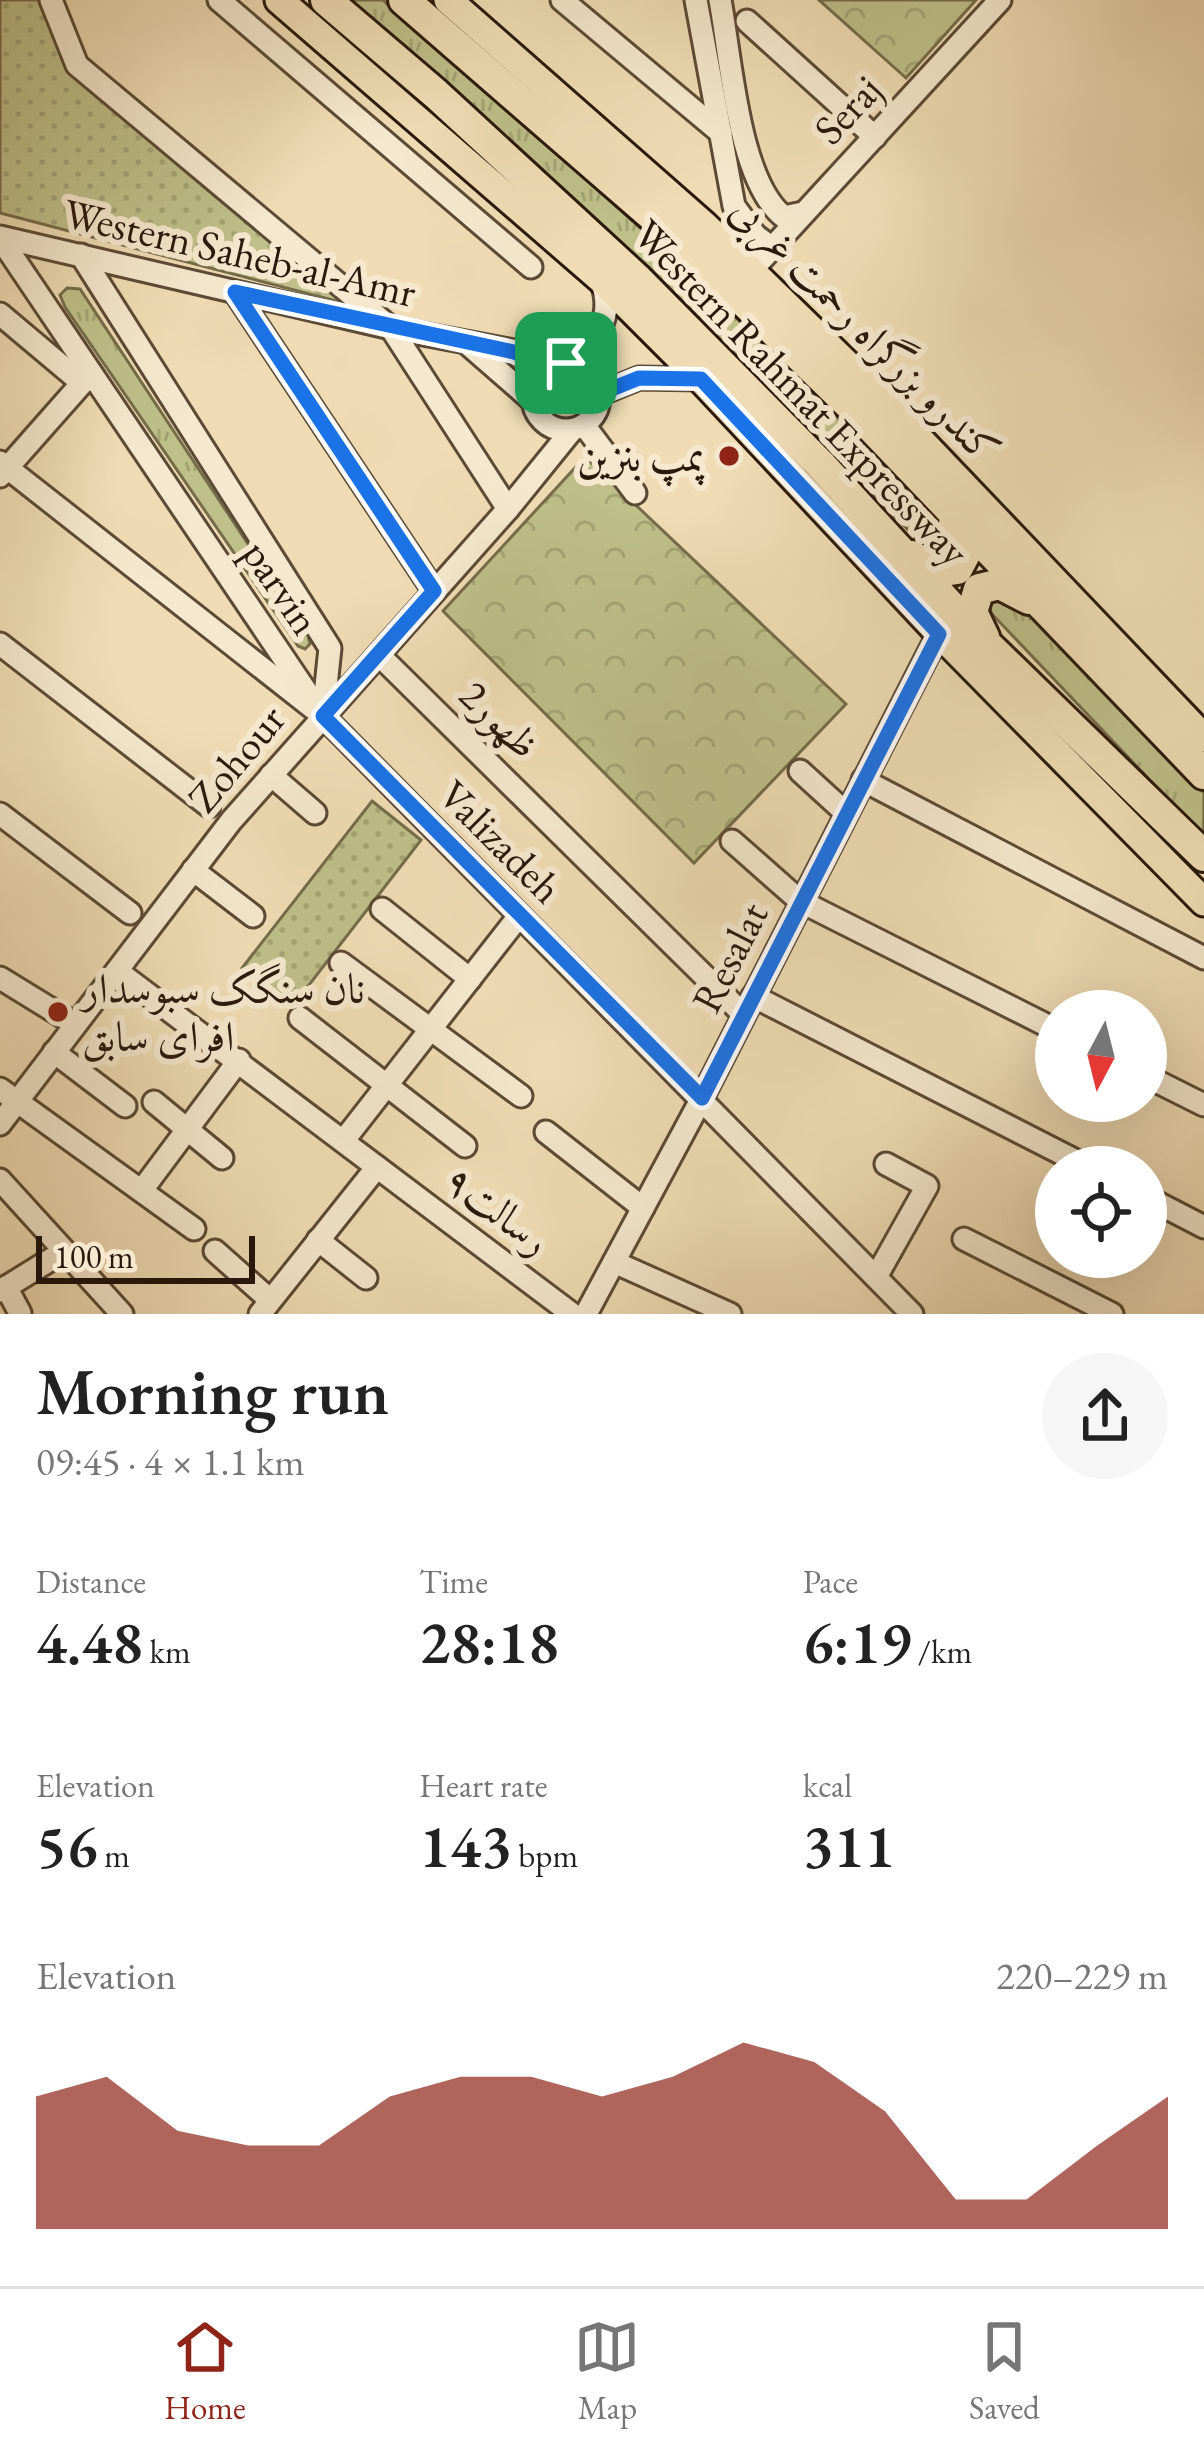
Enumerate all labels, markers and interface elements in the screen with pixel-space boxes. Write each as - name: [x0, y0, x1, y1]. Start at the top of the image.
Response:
- street label: Seraj: [801, 63, 893, 156]
- street label: کندرو بزرگراه رحمت غربی: [718, 183, 1012, 477]
- street label: Western Saheb-al-Amr: [58, 185, 421, 320]
- street label: Western Rahmat Expressway: [621, 207, 982, 578]
- pin: [515, 312, 617, 414]
- icon: arrive: [533, 330, 599, 396]
- place label: پمپ بنزین: [577, 429, 705, 487]
- marker: پمپ بنزین: [716, 443, 742, 469]
- street label: parvin: [230, 529, 333, 645]
- street label: 2ظهور: [448, 668, 552, 771]
- street label: Zohour: [175, 693, 297, 824]
- street label: Valizadeh: [427, 768, 574, 915]
- street label: Resalat: [678, 893, 780, 1022]
- place label: نان سنگک سبوسدار افرای سابق: [78, 961, 365, 1064]
- north arrow: [1035, 990, 1167, 1122]
- map controls: [1035, 990, 1167, 1278]
- marker: نان سنگک سبوسدار افرای سابق: [45, 999, 71, 1025]
- button: locate: [1035, 1146, 1167, 1278]
- street label: رسالت۹: [434, 1152, 562, 1267]
- scale bar: [36, 1230, 255, 1283]
- text: 100 m: [54, 1235, 134, 1278]
- text: Morning run: [36, 1348, 389, 1434]
- button: share: [1042, 1353, 1168, 1479]
- text: 09:45 · 4 × 1.1 km: [36, 1436, 305, 1487]
- text: Distance: [36, 1560, 146, 1603]
- text: Time: [419, 1560, 488, 1603]
- text: Pace: [803, 1560, 858, 1603]
- text: 4.48: [36, 1603, 143, 1681]
- text: 28:18: [419, 1603, 559, 1681]
- text: 6:19: [803, 1603, 911, 1681]
- text: km: [143, 1630, 191, 1673]
- text: /km: [911, 1630, 972, 1673]
- text: Elevation: [36, 1764, 155, 1807]
- text: Heart rate: [419, 1764, 548, 1807]
- text: kcal: [803, 1764, 852, 1807]
- text: 56: [36, 1807, 98, 1885]
- text: 143: [419, 1807, 512, 1885]
- text: 311: [803, 1807, 895, 1885]
- text: m: [98, 1834, 130, 1877]
- text: bpm: [512, 1834, 578, 1877]
- text: Elevation: [36, 1950, 176, 2001]
- text: 220–229 m: [996, 1950, 1168, 2001]
- tab: Home: [164, 2314, 246, 2429]
- tab: Map: [574, 2314, 640, 2429]
- tab: Saved: [969, 2314, 1040, 2429]

